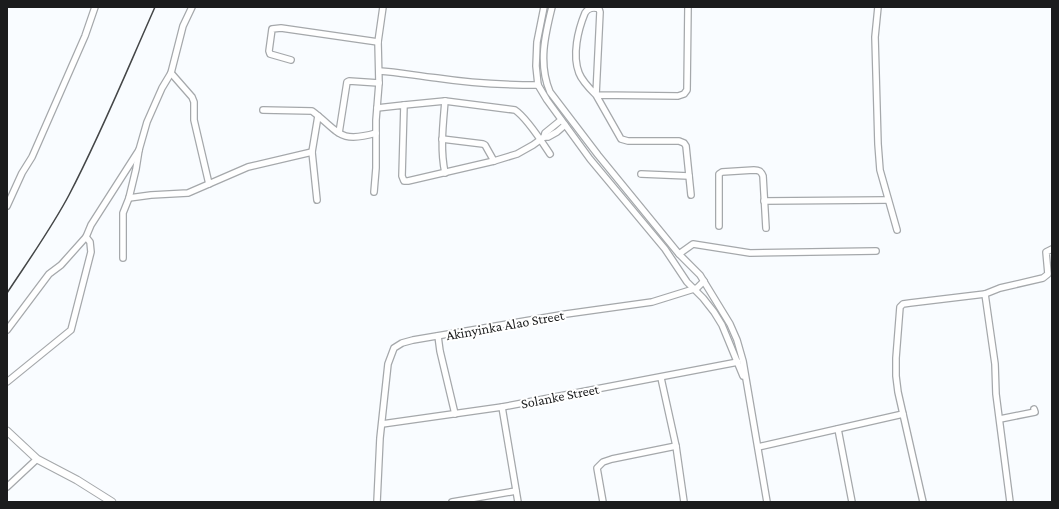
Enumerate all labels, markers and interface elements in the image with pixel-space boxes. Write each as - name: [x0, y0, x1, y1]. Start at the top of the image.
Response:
- street label: Akinyinka Alao Street: [445, 307, 566, 343]
- street label: Solanke Street: [520, 381, 601, 411]

